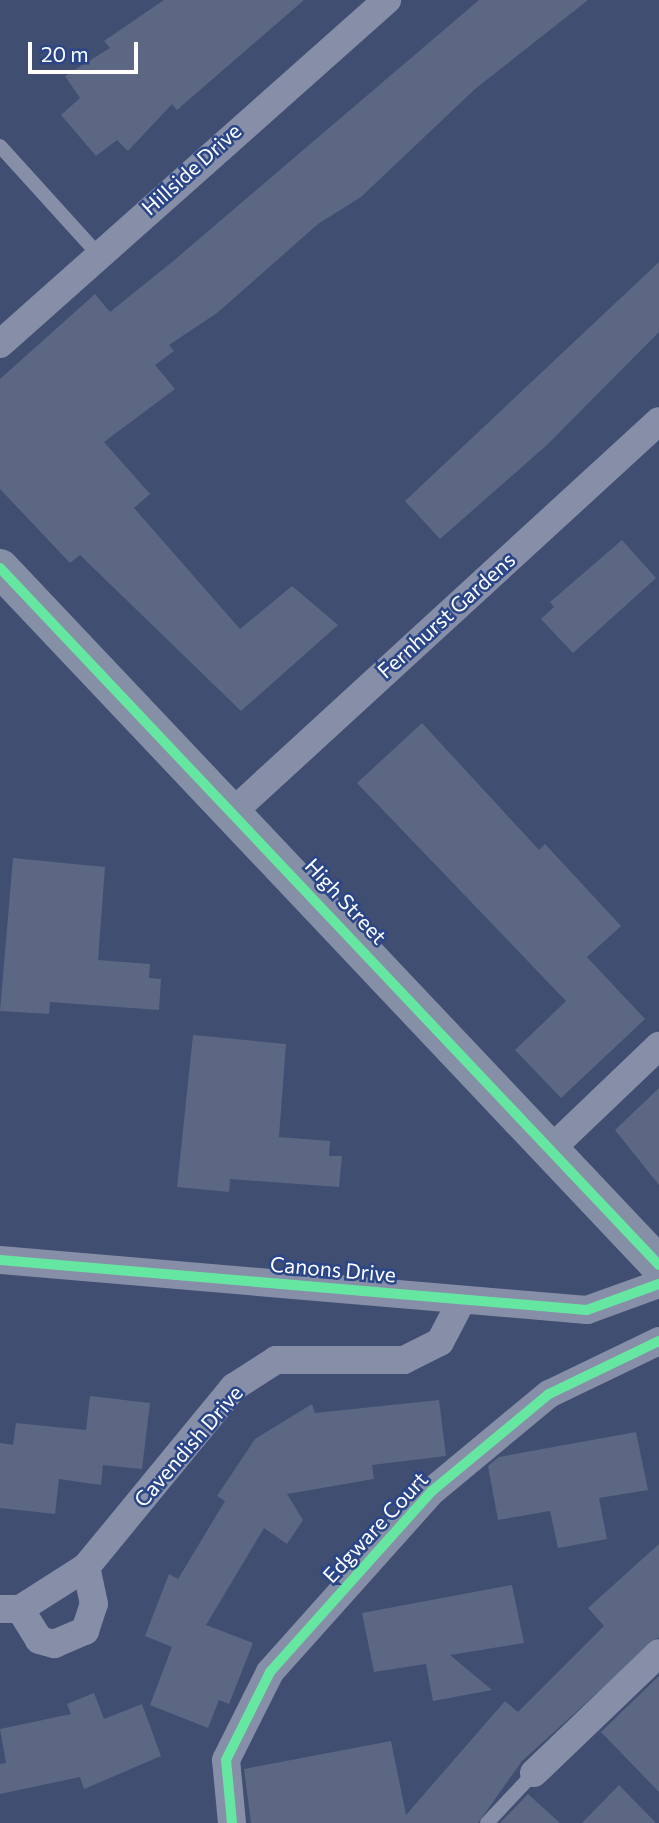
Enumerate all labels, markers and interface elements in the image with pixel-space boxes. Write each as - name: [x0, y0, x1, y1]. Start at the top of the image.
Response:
- scale bar: [32, 28, 142, 72]
- text: 20 m: [41, 41, 89, 66]
- street label: Hillside Drive: [136, 118, 246, 220]
- street label: Fernhurst Gardens: [372, 547, 520, 683]
- street label: High Street: [300, 853, 392, 949]
- street label: Canons Drive: [269, 1251, 397, 1287]
- street label: Cavendish Drive: [128, 1380, 248, 1512]
- street label: Edgware Court: [317, 1466, 433, 1588]

